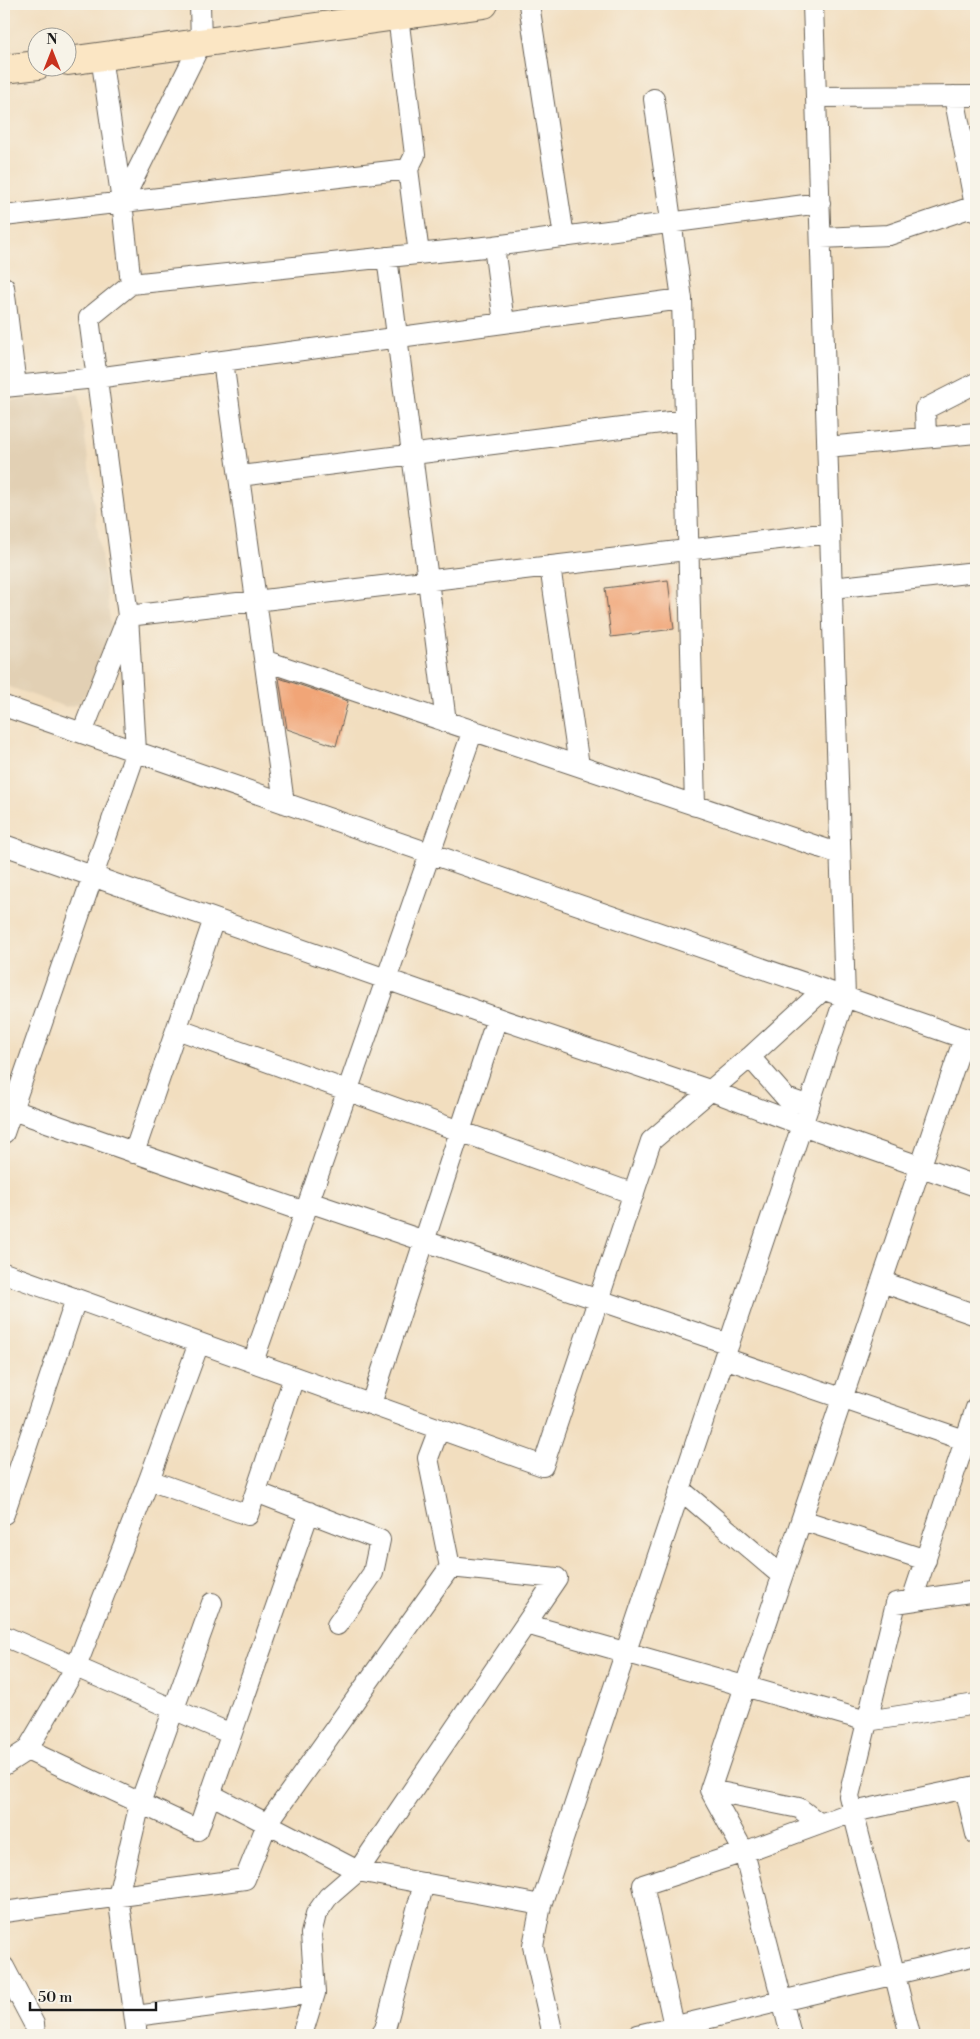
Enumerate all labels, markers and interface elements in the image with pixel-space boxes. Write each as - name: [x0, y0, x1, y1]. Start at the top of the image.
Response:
- north arrow: [28, 28, 78, 78]
- text: N: [46, 31, 58, 49]
- scale bar: [30, 1979, 156, 2011]
- text: 50 m: [38, 1988, 72, 2007]

